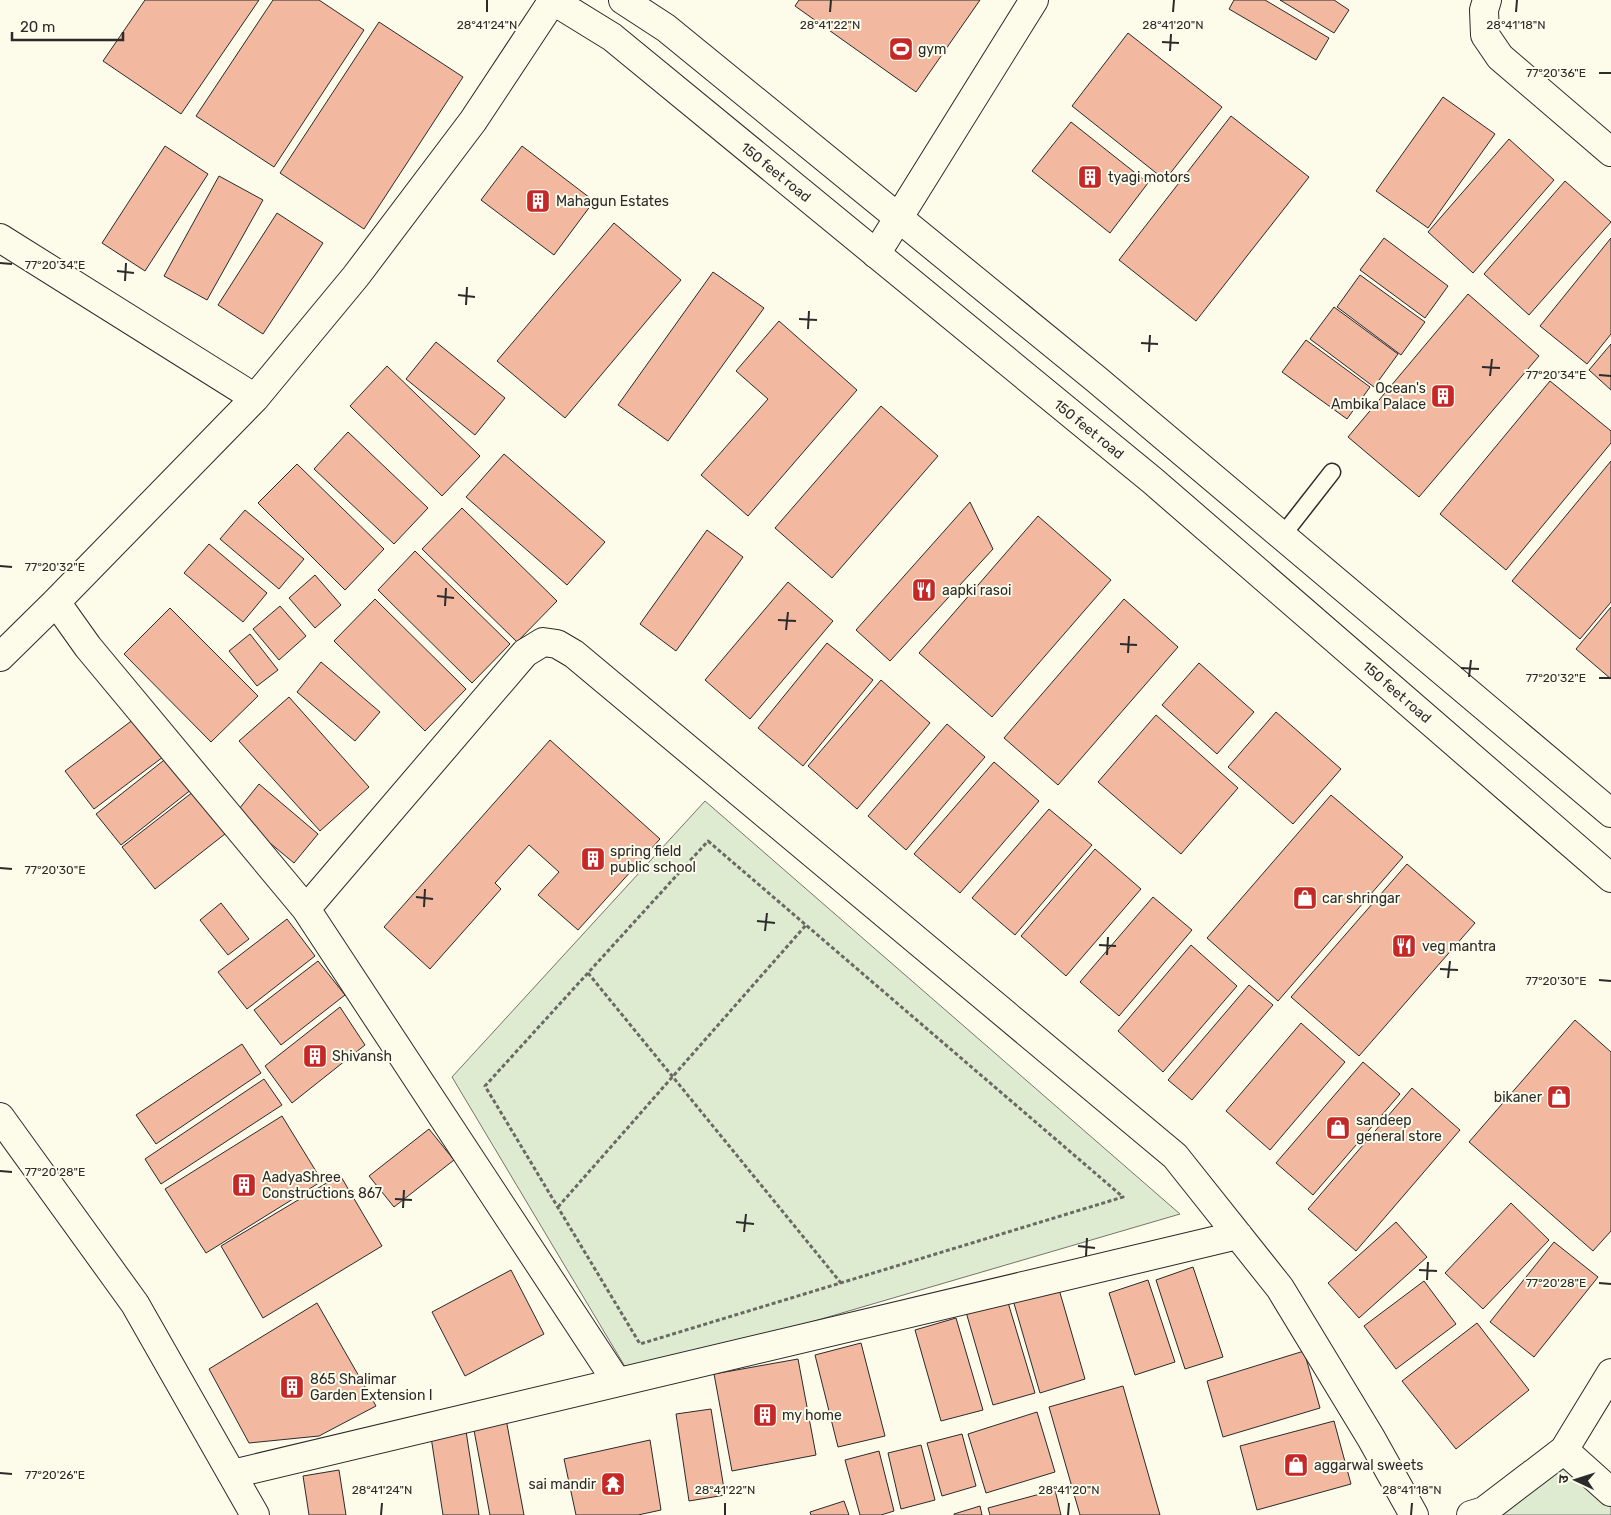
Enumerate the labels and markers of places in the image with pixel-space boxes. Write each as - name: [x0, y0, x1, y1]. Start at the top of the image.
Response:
- sports icon: gym: [888, 36, 914, 62]
- place label: gym: [918, 41, 947, 58]
- building icon: tyagi motors: [1077, 164, 1103, 190]
- place label: tyagi motors: [1108, 169, 1190, 186]
- building icon: Mahagun Estates: [525, 188, 551, 214]
- place label: Mahagun Estates: [556, 193, 669, 210]
- place label: Ocean's Ambika Palace: [1331, 380, 1426, 413]
- building icon: Ocean's Ambika Palace: [1430, 383, 1456, 409]
- restaurant icon: aapki rasoi: [911, 577, 937, 603]
- place label: aapki rasoi: [942, 582, 1011, 599]
- place label: spring field public school: [610, 843, 696, 876]
- building icon: spring field public school: [580, 846, 606, 872]
- shop icon: car shringar: [1292, 885, 1318, 911]
- place label: car shringar: [1322, 890, 1401, 907]
- restaurant icon: veg mantra: [1391, 933, 1417, 959]
- place label: veg mantra: [1422, 938, 1496, 955]
- building icon: Shivansh: [302, 1043, 328, 1069]
- place label: Shivansh: [332, 1048, 392, 1065]
- shop icon: bikaner: [1546, 1084, 1572, 1110]
- place label: bikaner: [1494, 1089, 1543, 1106]
- place label: sandeep general store: [1356, 1112, 1442, 1145]
- shop icon: sandeep general store: [1325, 1115, 1351, 1141]
- place label: AadyaShree Constructions 867: [262, 1169, 382, 1202]
- building icon: AadyaShree Constructions 867: [231, 1172, 257, 1198]
- place label: 865 Shalimar Garden Extension I: [310, 1371, 433, 1404]
- building icon: 865 Shalimar Garden Extension I: [279, 1374, 305, 1400]
- building icon: my home: [752, 1402, 778, 1428]
- place label: my home: [782, 1407, 842, 1424]
- shop icon: aggarwal sweets: [1283, 1452, 1309, 1478]
- place label: aggarwal sweets: [1314, 1457, 1423, 1474]
- temple icon: sai mandir: [600, 1471, 626, 1497]
- place label: sai mandir: [529, 1476, 597, 1493]

